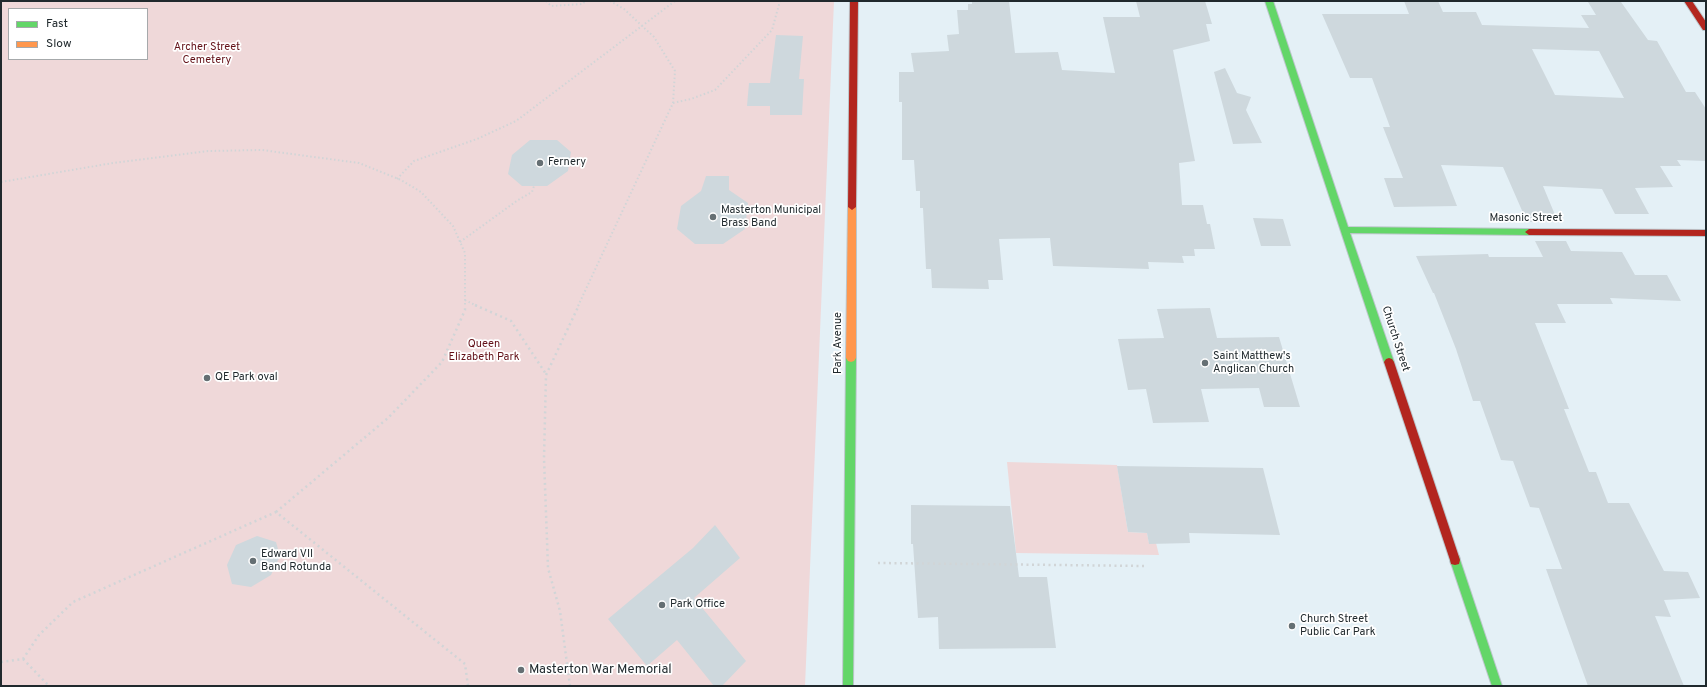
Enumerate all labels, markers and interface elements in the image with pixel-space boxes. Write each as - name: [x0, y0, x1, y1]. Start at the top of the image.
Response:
- legend: [8, 8, 148, 60]
- text: Fast: [46, 16, 68, 32]
- text: Slow: [46, 36, 72, 52]
- park label: Archer Street Cemetery: [174, 41, 240, 67]
- place label: Fernery: [548, 156, 586, 170]
- marker: Fernery: [535, 158, 545, 168]
- place label: Masterton Municipal Brass Band: [721, 204, 821, 230]
- marker: Masterton Municipal Brass Band: [708, 212, 718, 222]
- street label: Masonic Street: [1490, 212, 1562, 226]
- street label: Church Street: [1378, 305, 1412, 373]
- street label: Park Avenue: [832, 312, 846, 374]
- park label: Queen Elizabeth Park: [448, 338, 520, 364]
- place label: Saint Matthew's Anglican Church: [1213, 350, 1294, 376]
- marker: Saint Matthew's Anglican Church: [1200, 358, 1210, 368]
- place label: QE Park oval: [215, 371, 278, 385]
- marker: QE Park oval: [202, 373, 212, 383]
- place label: Edward VII Band Rotunda: [261, 548, 331, 574]
- marker: Edward VII Band Rotunda: [248, 556, 258, 566]
- place label: Park Office: [670, 598, 725, 612]
- marker: Park Office: [657, 600, 667, 610]
- place label: Church Street Public Car Park: [1300, 613, 1376, 639]
- marker: Church Street Public Car Park: [1287, 621, 1297, 631]
- place label: Masterton War Memorial: [529, 662, 672, 678]
- marker: Masterton War Memorial: [516, 665, 526, 675]

